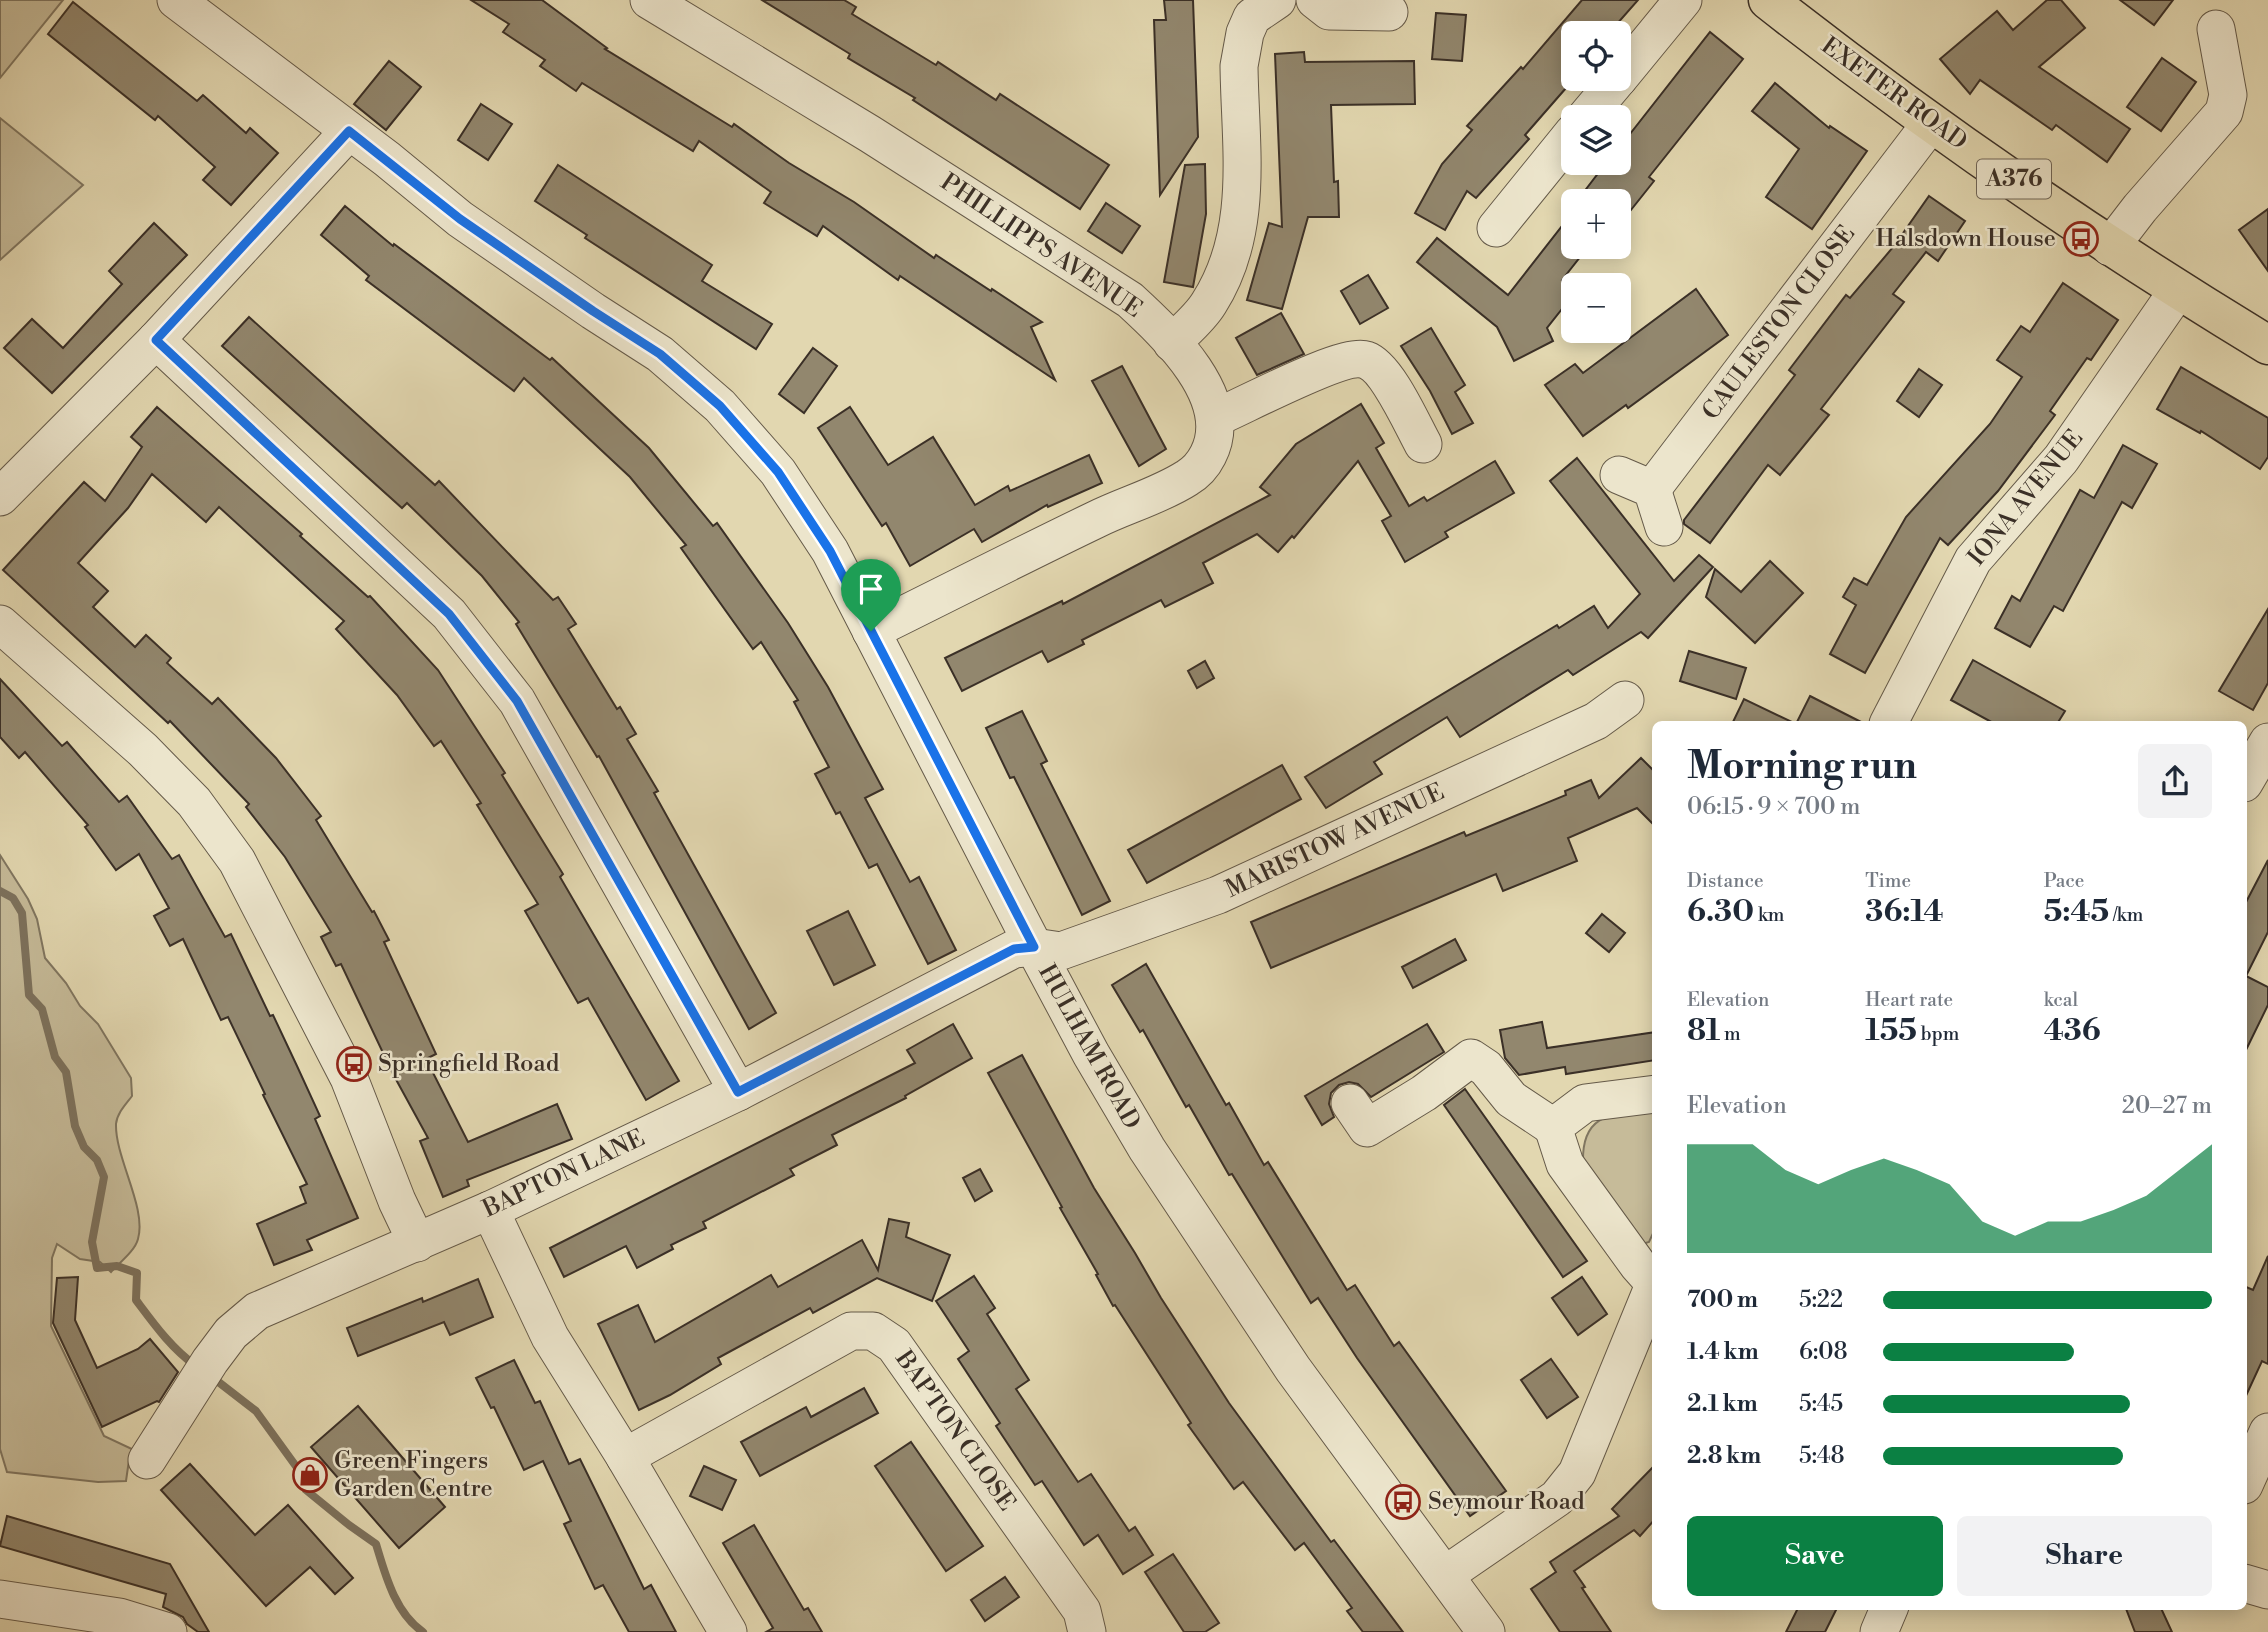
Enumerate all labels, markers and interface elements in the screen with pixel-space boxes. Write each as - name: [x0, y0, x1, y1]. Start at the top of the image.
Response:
- map controls: [1561, 21, 1631, 343]
- button: locate: [1561, 21, 1631, 91]
- street label: EXETER ROAD: [1815, 31, 1973, 157]
- button: layers: [1561, 105, 1631, 175]
- road number: A376: [1977, 160, 2051, 198]
- street label: PHILLIPPS AVENUE: [934, 167, 1148, 325]
- button: +: [1561, 189, 1631, 259]
- street label: CAULESTON CLOSE: [1696, 220, 1862, 426]
- bus stop icon: Halsdown House: [2062, 220, 2100, 258]
- place label: Halsdown House: [1876, 224, 2056, 254]
- button: −: [1561, 273, 1631, 343]
- street label: IONA AVENUE: [1962, 424, 2090, 572]
- pin: [841, 559, 901, 631]
- icon: arrive: [852, 570, 890, 608]
- text: Morning run: [1687, 743, 1917, 790]
- button: share: [2138, 744, 2212, 818]
- street label: MARISTOW AVENUE: [1221, 777, 1449, 905]
- text: 06:15 · 9 × 700 m: [1687, 793, 1860, 821]
- text: Distance: [1687, 869, 1764, 893]
- text: Time: [1865, 869, 1911, 893]
- text: Pace: [2044, 869, 2084, 893]
- text: 6.30: [1687, 893, 1754, 931]
- text: 36:14: [1865, 893, 1944, 931]
- text: 5:45: [2044, 893, 2109, 931]
- text: km: [1754, 903, 1784, 927]
- text: /km: [2109, 903, 2143, 927]
- street label: HULHAM ROAD: [1031, 959, 1147, 1135]
- text: Elevation: [1687, 988, 1769, 1012]
- text: Heart rate: [1865, 988, 1953, 1012]
- text: kcal: [2044, 988, 2078, 1012]
- text: 81: [1687, 1012, 1720, 1050]
- text: 155: [1865, 1012, 1917, 1050]
- text: 436: [2044, 1012, 2101, 1050]
- text: m: [1720, 1022, 1741, 1046]
- text: bpm: [1917, 1022, 1959, 1046]
- bus stop icon: Springfield Road: [335, 1045, 373, 1083]
- place label: Springfield Road: [378, 1049, 560, 1079]
- text: Elevation: [1687, 1092, 1787, 1120]
- text: 20–27 m: [2122, 1092, 2212, 1120]
- street label: BAPTON LANE: [477, 1123, 650, 1225]
- text: 700 m: [1687, 1286, 1758, 1314]
- text: 5:22: [1799, 1286, 1843, 1314]
- text: 1.4 km: [1687, 1338, 1759, 1366]
- text: 6:08: [1799, 1338, 1847, 1366]
- street label: BAPTON CLOSE: [888, 1344, 1021, 1517]
- text: 2.1 km: [1687, 1390, 1758, 1418]
- text: 5:45: [1799, 1390, 1843, 1418]
- text: 2.8 km: [1687, 1442, 1761, 1470]
- text: 5:48: [1799, 1442, 1845, 1470]
- place label: Green Fingers Garden Centre: [334, 1446, 493, 1504]
- shop icon: Green Fingers Garden Centre: [291, 1456, 329, 1494]
- bus stop icon: Seymour Road: [1384, 1483, 1422, 1521]
- place label: Seymour Road: [1428, 1487, 1585, 1517]
- button: Save: [1687, 1516, 1943, 1596]
- button: Share: [1957, 1516, 2212, 1596]

